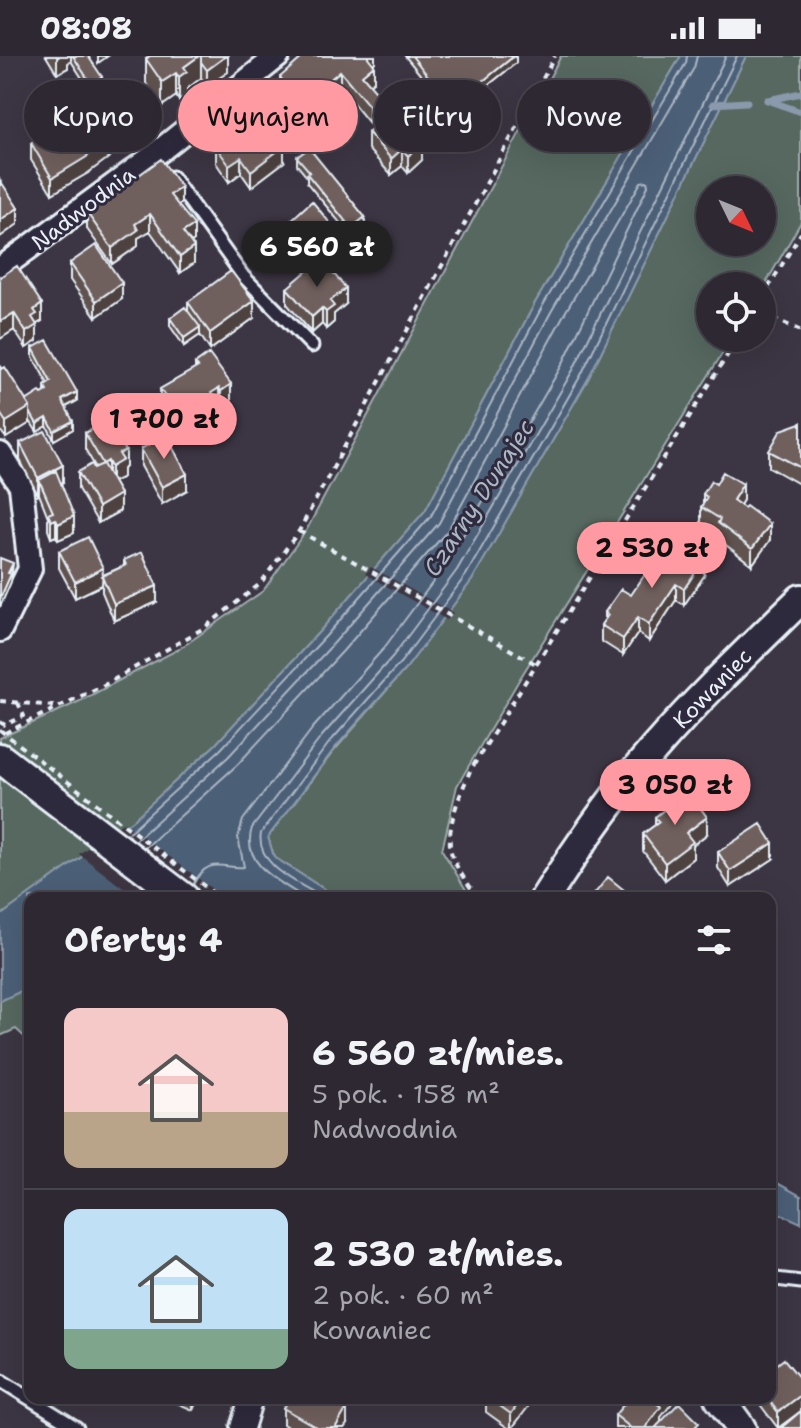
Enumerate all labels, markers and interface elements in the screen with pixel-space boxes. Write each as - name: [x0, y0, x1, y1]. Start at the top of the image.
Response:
- text: 08:08: [40, 8, 132, 49]
- chip: Kupno: [24, 80, 162, 152]
- chip: Wynajem: [178, 80, 358, 152]
- chip: Filtry: [374, 80, 501, 152]
- chip: Nowe: [517, 80, 651, 152]
- street label: Nadwodnia: [26, 160, 141, 257]
- north arrow: [696, 176, 776, 256]
- map controls: [696, 176, 776, 352]
- pin: 6 560 zł: [234, 221, 400, 289]
- text: 6 560 zł: [260, 229, 374, 264]
- button: locate: [696, 272, 776, 352]
- pin: 1 700 zł: [81, 393, 247, 461]
- text: 1 700 zł: [109, 401, 219, 436]
- water label: Czarny Dunajec: [416, 413, 542, 583]
- pin: 2 530 zł: [569, 522, 735, 590]
- text: 2 530 zł: [595, 530, 709, 565]
- street label: Kowaniec: [667, 642, 758, 735]
- pin: 3 050 zł: [592, 759, 758, 827]
- text: 3 050 zł: [618, 767, 732, 802]
- text: Oferty: 4: [64, 917, 223, 963]
- icon: filters: [692, 918, 736, 962]
- text: 6 560 zł/mies.: [312, 1030, 564, 1076]
- icon: home: [128, 1040, 224, 1136]
- text: 5 pok. · 158 m²: [312, 1076, 500, 1111]
- text: Nadwodnia: [312, 1111, 457, 1146]
- text: 2 530 zł/mies.: [312, 1231, 564, 1277]
- icon: home: [128, 1241, 224, 1337]
- text: 2 pok. · 60 m²: [312, 1277, 494, 1312]
- text: Kowaniec: [312, 1312, 432, 1347]

